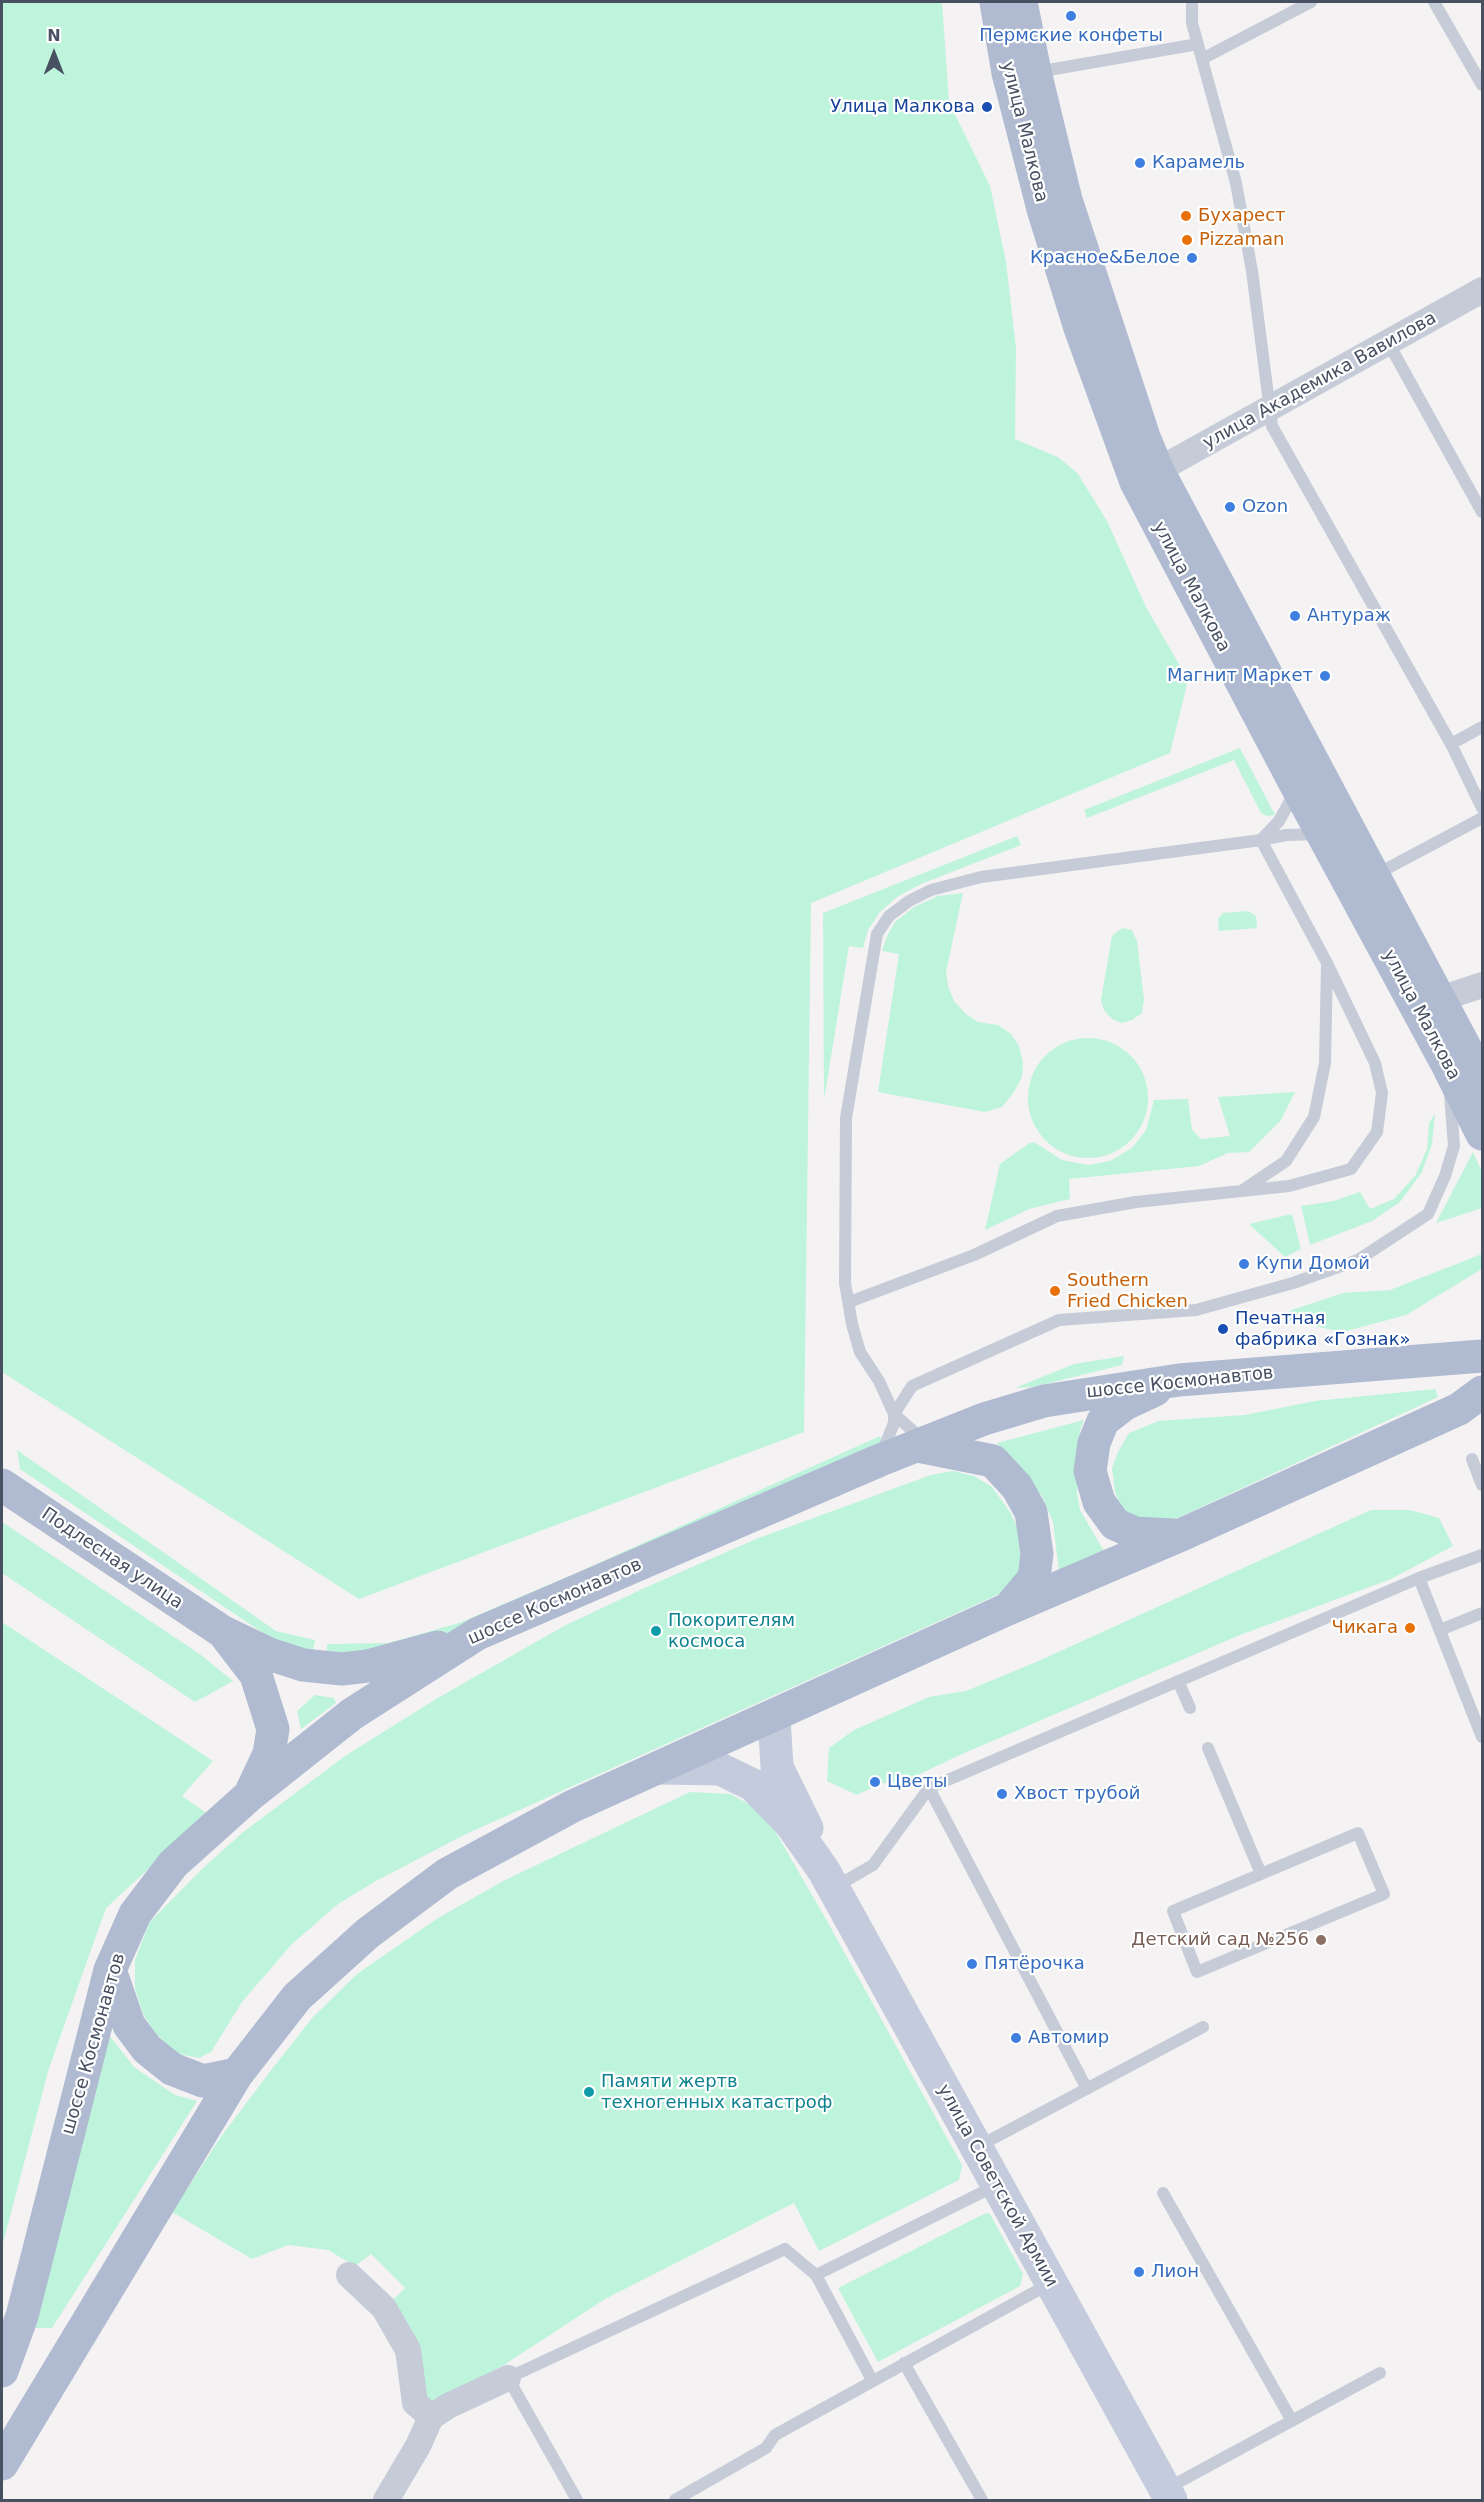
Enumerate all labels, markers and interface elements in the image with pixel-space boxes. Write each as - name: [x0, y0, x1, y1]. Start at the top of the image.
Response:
- marker: Пермские конфеты: [1064, 9, 1078, 23]
- north arrow: [24, 24, 84, 84]
- place label: Пермские конфеты: [979, 25, 1163, 47]
- text: N: [47, 26, 61, 45]
- street label: улица Малкова: [996, 59, 1052, 205]
- place label: Улица Малкова: [830, 96, 975, 118]
- marker: Улица Малкова: [980, 100, 994, 114]
- place label: Карамель: [1152, 152, 1245, 174]
- marker: Карамель: [1133, 156, 1147, 170]
- place label: Бухарест: [1198, 205, 1286, 227]
- marker: Бухарест: [1179, 209, 1193, 223]
- place label: Pizzaman: [1199, 229, 1284, 251]
- marker: Pizzaman: [1180, 233, 1194, 247]
- place label: Красное&Белое: [1030, 247, 1180, 269]
- marker: Красное&Белое: [1185, 251, 1199, 265]
- street label: улица Академика Вавилова: [1200, 308, 1440, 454]
- place label: Ozon: [1242, 496, 1288, 518]
- marker: Ozon: [1223, 500, 1237, 514]
- street label: улица Малкова: [1148, 518, 1234, 656]
- place label: Антураж: [1307, 605, 1391, 627]
- marker: Антураж: [1288, 609, 1302, 623]
- place label: Магнит Маркет: [1167, 665, 1313, 687]
- marker: Магнит Маркет: [1318, 669, 1332, 683]
- street label: улица Малкова: [1378, 946, 1464, 1084]
- place label: Купи Домой: [1256, 1253, 1370, 1275]
- marker: Купи Домой: [1237, 1257, 1251, 1271]
- place label: Southern Fried Chicken: [1067, 1270, 1188, 1312]
- marker: Southern Fried Chicken: [1048, 1284, 1062, 1298]
- place label: Печатная фабрика «Гознак»: [1235, 1308, 1411, 1350]
- marker: Печатная фабрика «Гознак»: [1216, 1322, 1230, 1336]
- street label: шоссе Космонавтов: [1085, 1362, 1275, 1404]
- street label: Подлесная улица: [37, 1504, 187, 1614]
- street label: шоссе Космонавтов: [465, 1554, 645, 1650]
- place label: Покорителям космоса: [668, 1610, 795, 1652]
- place label: Чикага: [1332, 1617, 1398, 1639]
- marker: Чикага: [1403, 1621, 1417, 1635]
- marker: Покорителям космоса: [649, 1624, 663, 1638]
- place label: Цветы: [887, 1771, 947, 1793]
- marker: Цветы: [868, 1775, 882, 1789]
- place label: Хвост трубой: [1014, 1783, 1140, 1805]
- marker: Хвост трубой: [995, 1787, 1009, 1801]
- place label: Детский сад №256: [1131, 1929, 1309, 1951]
- marker: Детский сад №256: [1314, 1933, 1328, 1947]
- street label: шоссе Космонавтов: [58, 1951, 130, 2137]
- place label: Пятёрочка: [984, 1953, 1085, 1975]
- marker: Пятёрочка: [965, 1957, 979, 1971]
- place label: Автомир: [1028, 2027, 1109, 2049]
- marker: Автомир: [1009, 2031, 1023, 2045]
- place label: Памяти жертв техногенных катастроф: [601, 2071, 832, 2114]
- street label: улица Советской Армии: [932, 2081, 1062, 2291]
- marker: Памяти жертв техногенных катастроф: [582, 2085, 596, 2099]
- place label: Лион: [1151, 2261, 1199, 2283]
- marker: Лион: [1132, 2265, 1146, 2279]

